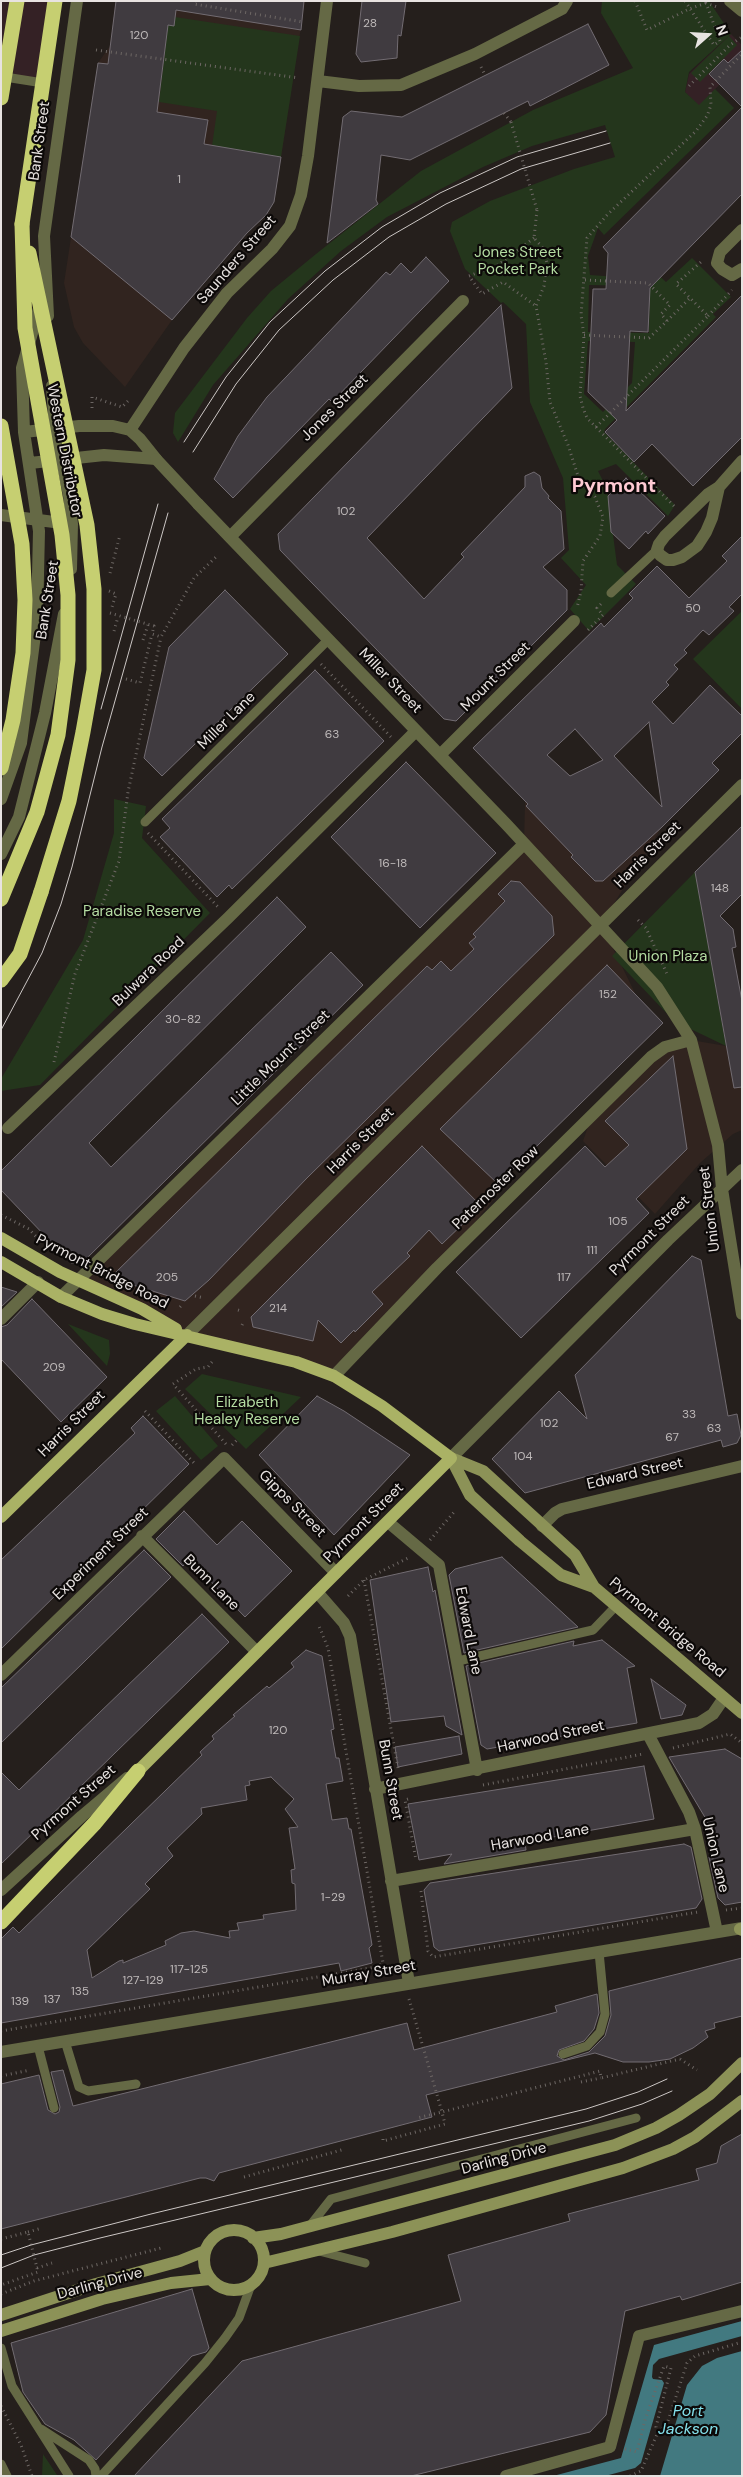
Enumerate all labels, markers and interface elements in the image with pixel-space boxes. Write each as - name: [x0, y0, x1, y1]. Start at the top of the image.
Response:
- north arrow: [683, 10, 733, 60]
- house number: 28: [363, 17, 377, 31]
- text: N: [712, 22, 732, 38]
- house number: 120: [130, 29, 148, 43]
- street label: Bank Street: [26, 100, 54, 182]
- house number: 1: [177, 173, 181, 187]
- street label: Saunders Street: [194, 212, 280, 308]
- park label: Jones Street Pocket Park: [474, 244, 562, 279]
- street label: Jones Street: [298, 371, 372, 445]
- street label: Western Distributor: [42, 383, 86, 519]
- district label: Pyrmont: [572, 475, 656, 499]
- house number: 102: [337, 505, 355, 519]
- street label: Bank Street: [33, 559, 63, 641]
- house number: 50: [685, 602, 701, 616]
- street label: Mount Street: [457, 638, 535, 716]
- street label: Miller Street: [355, 645, 425, 717]
- street label: Miller Lane: [194, 688, 260, 754]
- house number: 63: [325, 728, 339, 742]
- street label: Harris Street: [611, 818, 685, 892]
- house number: 16-18: [379, 857, 407, 871]
- house number: 148: [711, 882, 729, 896]
- park label: Paradise Reserve: [83, 903, 201, 921]
- street label: Bulwara Road: [109, 933, 189, 1011]
- park label: Union Plaza: [629, 948, 707, 966]
- house number: 152: [599, 988, 617, 1002]
- street label: Little Mount Street: [228, 1006, 334, 1110]
- house number: 30-82: [165, 1013, 201, 1027]
- street label: Harris Street: [324, 1104, 398, 1178]
- street label: Paternoster Row: [449, 1142, 543, 1234]
- street label: Union Street: [696, 1165, 724, 1253]
- street label: Pyrmont Street: [606, 1192, 694, 1280]
- house number: 105: [608, 1215, 628, 1229]
- street label: Pyrmont Bridge Road: [33, 1231, 171, 1313]
- house number: 111: [586, 1244, 598, 1258]
- house number: 205: [156, 1271, 178, 1285]
- house number: 117: [557, 1271, 571, 1285]
- house number: 214: [269, 1302, 287, 1316]
- house number: 209: [43, 1361, 65, 1375]
- street label: Harris Street: [35, 1387, 109, 1461]
- park label: Elizabeth Healey Reserve: [194, 1394, 300, 1429]
- house number: 33: [682, 1408, 696, 1422]
- house number: 102: [540, 1417, 558, 1431]
- house number: 63: [707, 1422, 721, 1436]
- house number: 67: [665, 1431, 679, 1445]
- house number: 104: [513, 1450, 533, 1464]
- street label: Edward Street: [585, 1454, 685, 1494]
- street label: Gipps Street: [255, 1467, 329, 1541]
- street label: Pyrmont Street: [320, 1479, 408, 1567]
- street label: Experiment Street: [49, 1504, 153, 1604]
- street label: Bunn Lane: [179, 1551, 243, 1615]
- street label: Pyrmont Bridge Road: [605, 1574, 729, 1682]
- street label: Edward Lane: [451, 1586, 485, 1676]
- street label: Harwood Street: [496, 1717, 606, 1757]
- house number: 120: [269, 1724, 287, 1738]
- street label: Bunn Street: [374, 1738, 406, 1822]
- street label: Pyrmont Street: [28, 1761, 120, 1845]
- street label: Union Lane: [698, 1816, 732, 1894]
- street label: Harwood Lane: [489, 1821, 591, 1855]
- house number: 1-29: [321, 1891, 345, 1905]
- street label: Murray Street: [321, 1957, 417, 1991]
- house number: 117-125: [170, 1963, 208, 1977]
- house number: 127-129: [122, 1974, 164, 1988]
- house number: 135: [71, 1985, 89, 1999]
- house number: 137: [43, 1993, 61, 2007]
- house number: 139: [11, 1995, 29, 2009]
- street label: Darling Drive: [459, 2139, 549, 2179]
- street label: Darling Drive: [55, 2264, 145, 2304]
- water label: Port Jackson: [658, 2402, 718, 2440]

